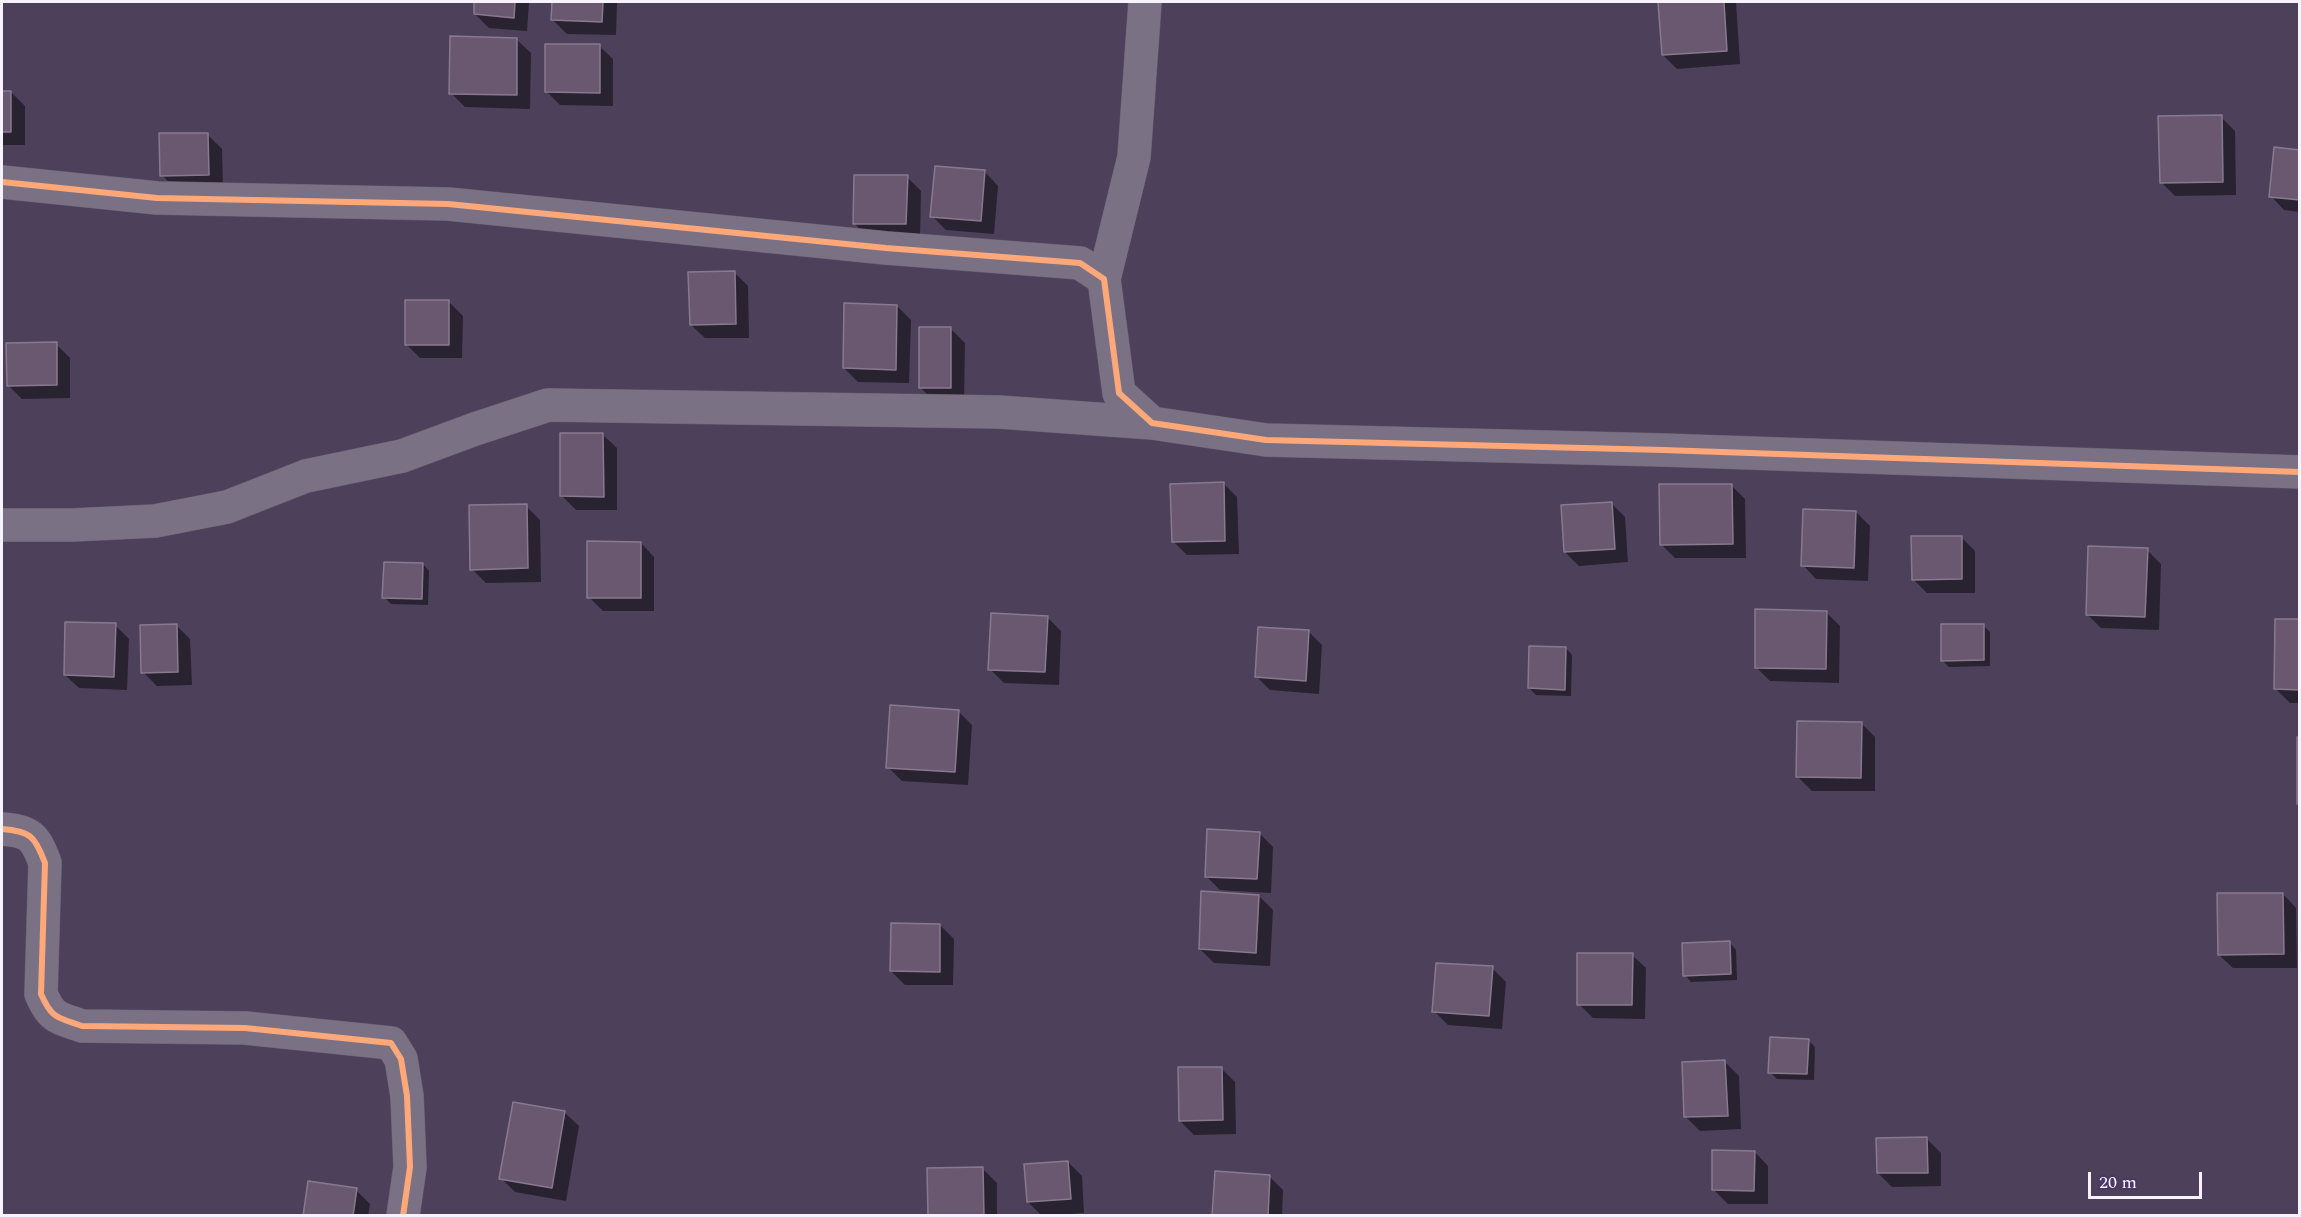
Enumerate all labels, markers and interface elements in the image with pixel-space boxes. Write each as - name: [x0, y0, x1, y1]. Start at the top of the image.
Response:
- scale bar: [2091, 1160, 2205, 1198]
- text: 20 m: [2099, 1169, 2137, 1196]

